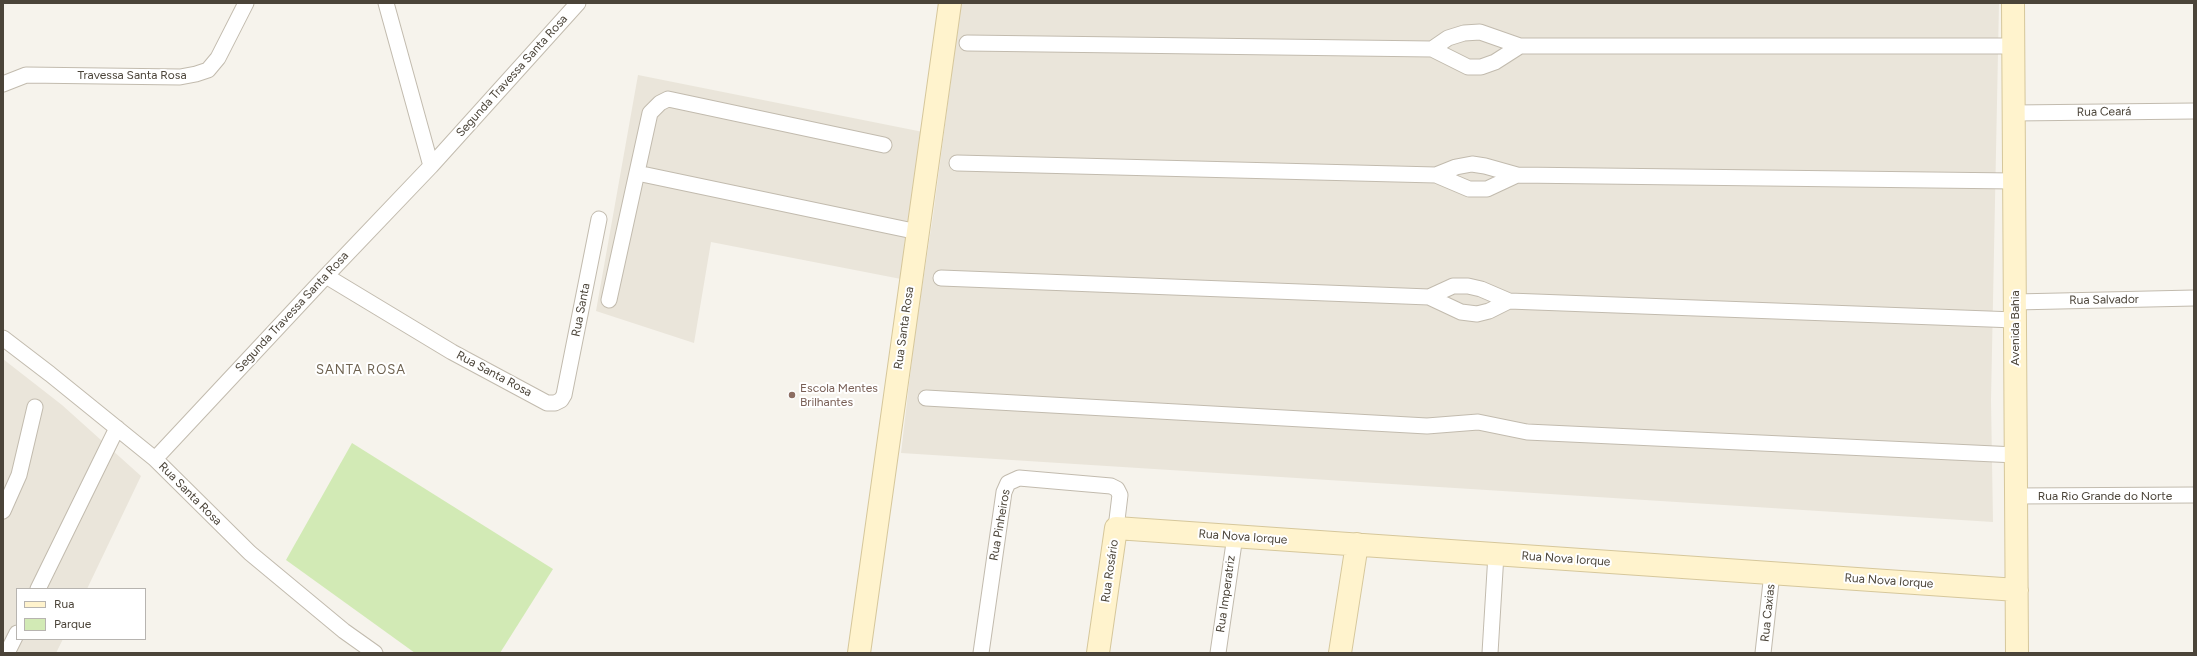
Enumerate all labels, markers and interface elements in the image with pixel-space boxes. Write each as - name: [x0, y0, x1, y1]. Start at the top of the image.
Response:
- street label: Segunda Travessa Santa Rosa: [453, 12, 571, 140]
- street label: Travessa Santa Rosa: [77, 68, 187, 82]
- street label: Rua Ceará: [2076, 104, 2132, 120]
- street label: Segunda Travessa Santa Rosa: [232, 249, 352, 375]
- street label: Rua Santa: [569, 282, 593, 338]
- street label: Rua Santa Rosa: [891, 286, 917, 370]
- street label: Avenida Bahia: [2008, 290, 2022, 366]
- street label: Rua Salvador: [2069, 292, 2139, 308]
- street label: Rua Santa Rosa: [454, 348, 534, 400]
- district label: SANTA ROSA: [316, 362, 406, 378]
- place label: Escola Mentes Brilhantes: [800, 381, 878, 409]
- marker: Escola Mentes Brilhantes: [787, 390, 797, 400]
- street label: Rua Santa Rosa: [155, 459, 225, 529]
- street label: Rua Pinheiros: [987, 488, 1013, 562]
- street label: Rua Rio Grande do Norte: [2038, 489, 2172, 503]
- street label: Rua Nova Iorque: [1198, 527, 1288, 547]
- street label: Rua Rosário: [1098, 539, 1122, 603]
- street label: Rua Nova Iorque: [1521, 549, 1611, 569]
- street label: Rua Imperatriz: [1213, 554, 1239, 634]
- street label: Rua Nova Iorque: [1844, 571, 1934, 591]
- street label: Rua Caxias: [1758, 583, 1778, 643]
- legend: [16, 588, 146, 640]
- text: Rua: [54, 597, 74, 611]
- text: Parque: [54, 617, 91, 631]

